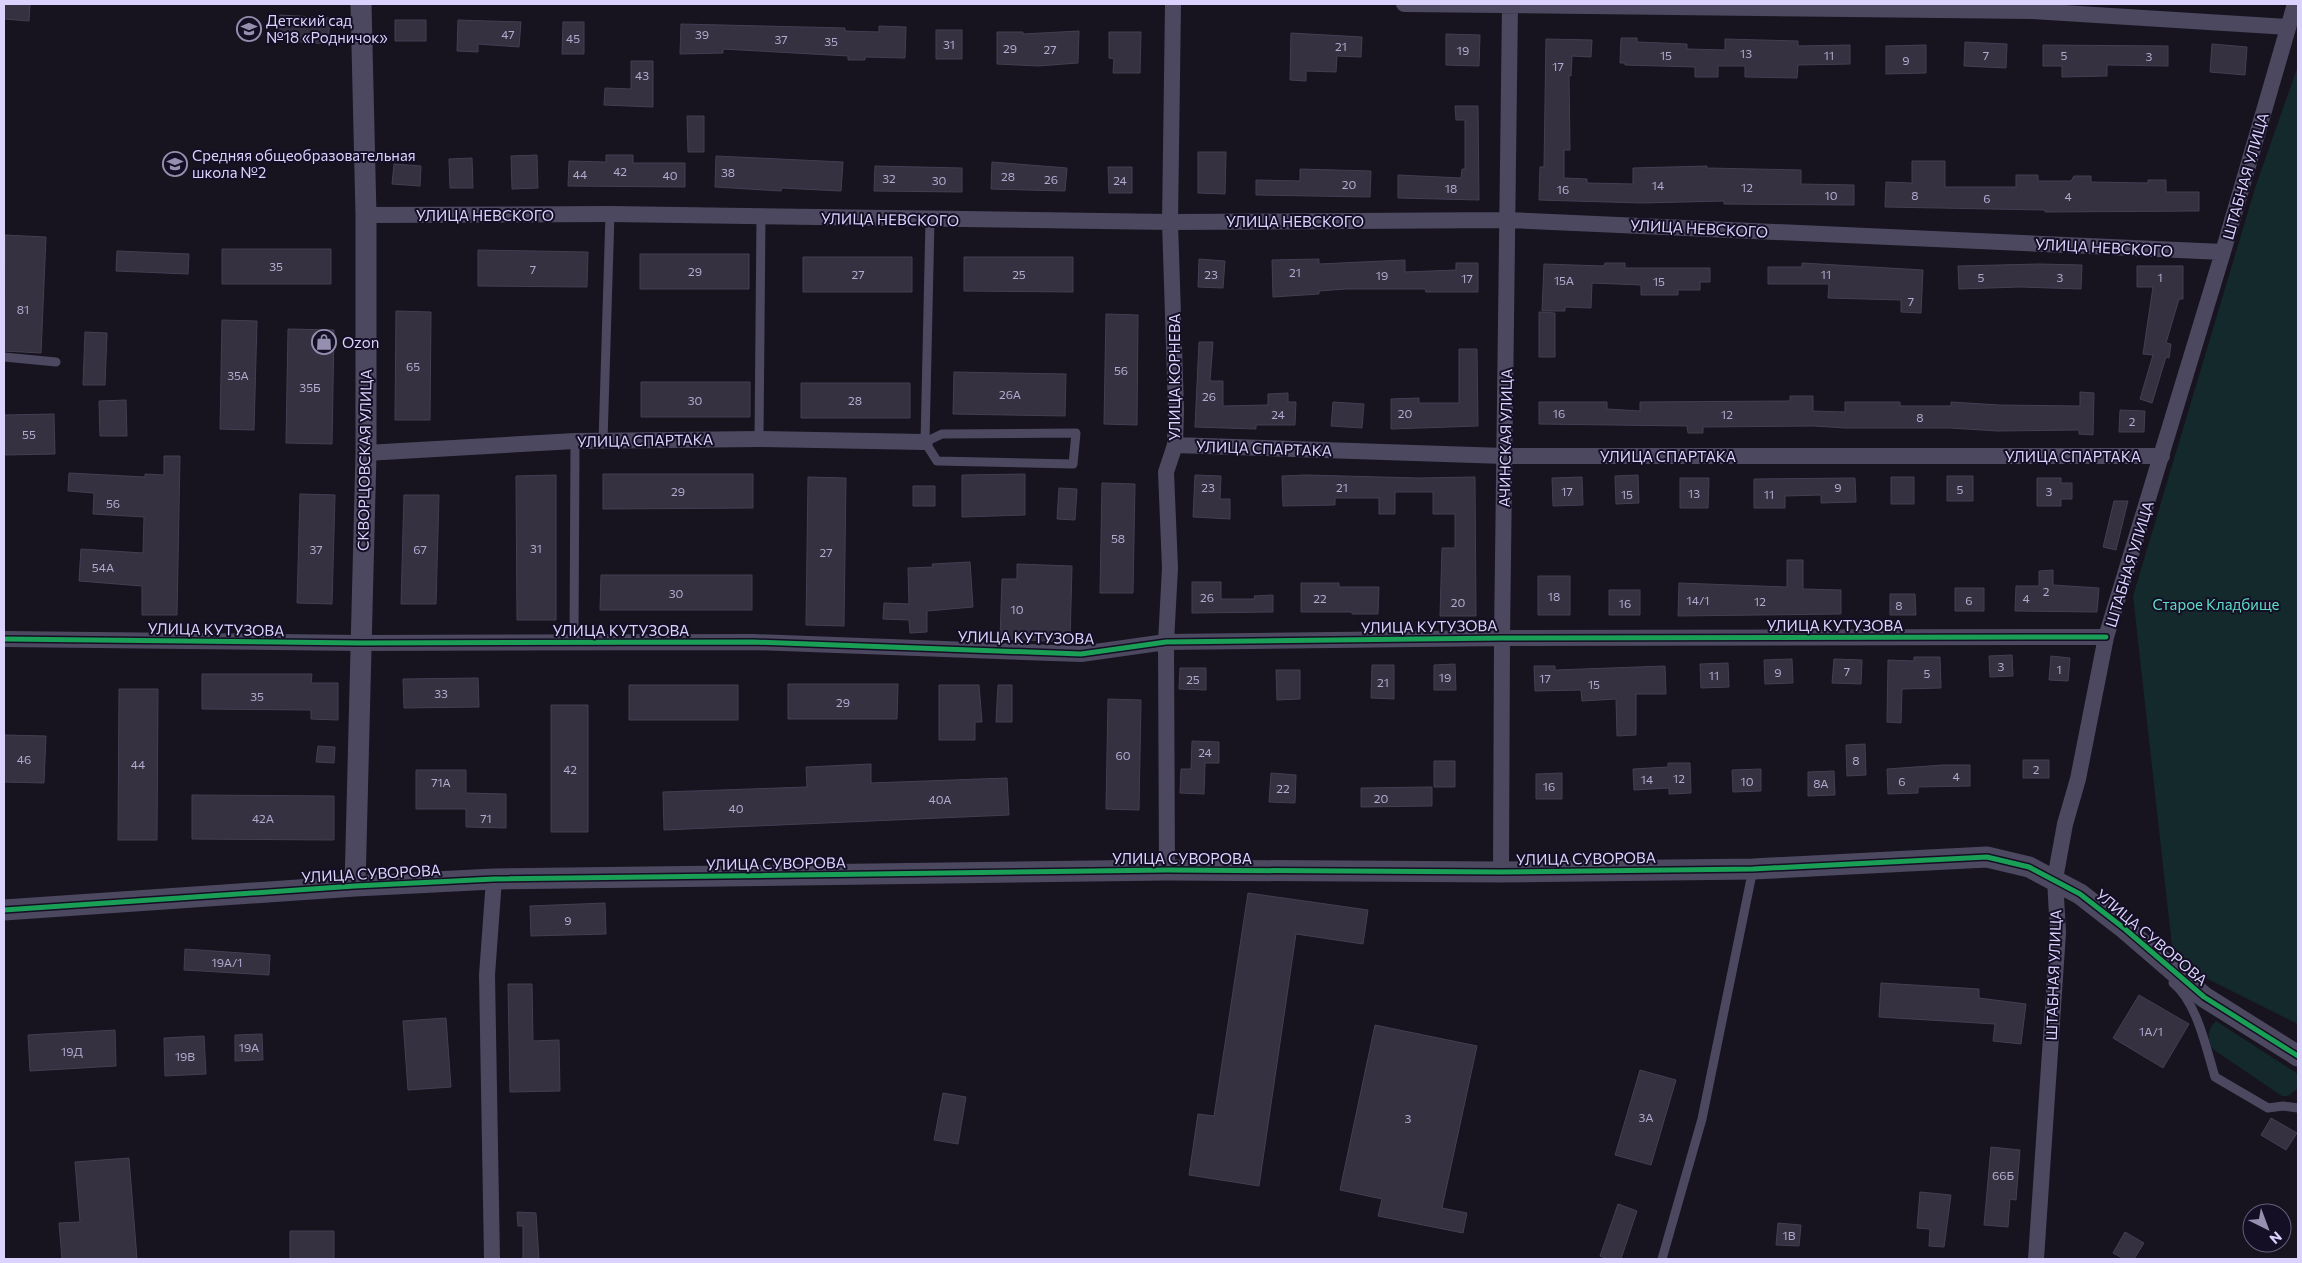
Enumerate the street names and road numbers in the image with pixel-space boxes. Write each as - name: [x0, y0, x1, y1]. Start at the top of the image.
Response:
- street label: ШТАБНАЯ УЛИЦА: [2218, 110, 2272, 242]
- street label: УЛИЦА НЕВСКОГО: [416, 206, 554, 224]
- street label: УЛИЦА НЕВСКОГО: [821, 209, 959, 229]
- street label: УЛИЦА НЕВСКОГО: [1226, 212, 1364, 230]
- street label: УЛИЦА НЕВСКОГО: [1630, 215, 1768, 241]
- street label: УЛИЦА НЕВСКОГО: [2035, 234, 2173, 260]
- street label: УЛИЦА КОРНЕВА: [1165, 313, 1183, 441]
- street label: АЧИНСКАЯ УЛИЦА: [1495, 368, 1515, 508]
- street label: СКВОРЦОВСКАЯ УЛИЦА: [353, 369, 375, 551]
- street label: УЛИЦА СПАРТАКА: [577, 430, 713, 450]
- street label: УЛИЦА СПАРТАКА: [1196, 437, 1332, 459]
- street label: УЛИЦА СПАРТАКА: [1600, 447, 1736, 465]
- street label: УЛИЦА СПАРТАКА: [2005, 447, 2141, 465]
- street label: ШТАБНАЯ УЛИЦА: [2101, 499, 2157, 629]
- street label: УЛИЦА КУТУЗОВА: [1360, 616, 1498, 636]
- street label: УЛИЦА КУТУЗОВА: [1767, 616, 1903, 634]
- street label: УЛИЦА КУТУЗОВА: [147, 619, 285, 639]
- street label: УЛИЦА КУТУЗОВА: [553, 621, 689, 639]
- street label: УЛИЦА КУТУЗОВА: [957, 627, 1095, 647]
- street label: УЛИЦА СУВОРОВА: [1516, 848, 1656, 868]
- street label: УЛИЦА СУВОРОВА: [1112, 849, 1252, 867]
- street label: УЛИЦА СУВОРОВА: [706, 853, 846, 873]
- street label: УЛИЦА СУВОРОВА: [301, 860, 441, 886]
- street label: УЛИЦА СУВОРОВА: [2093, 885, 2211, 989]
- street label: ШТАБНАЯ УЛИЦА: [2042, 909, 2064, 1041]

